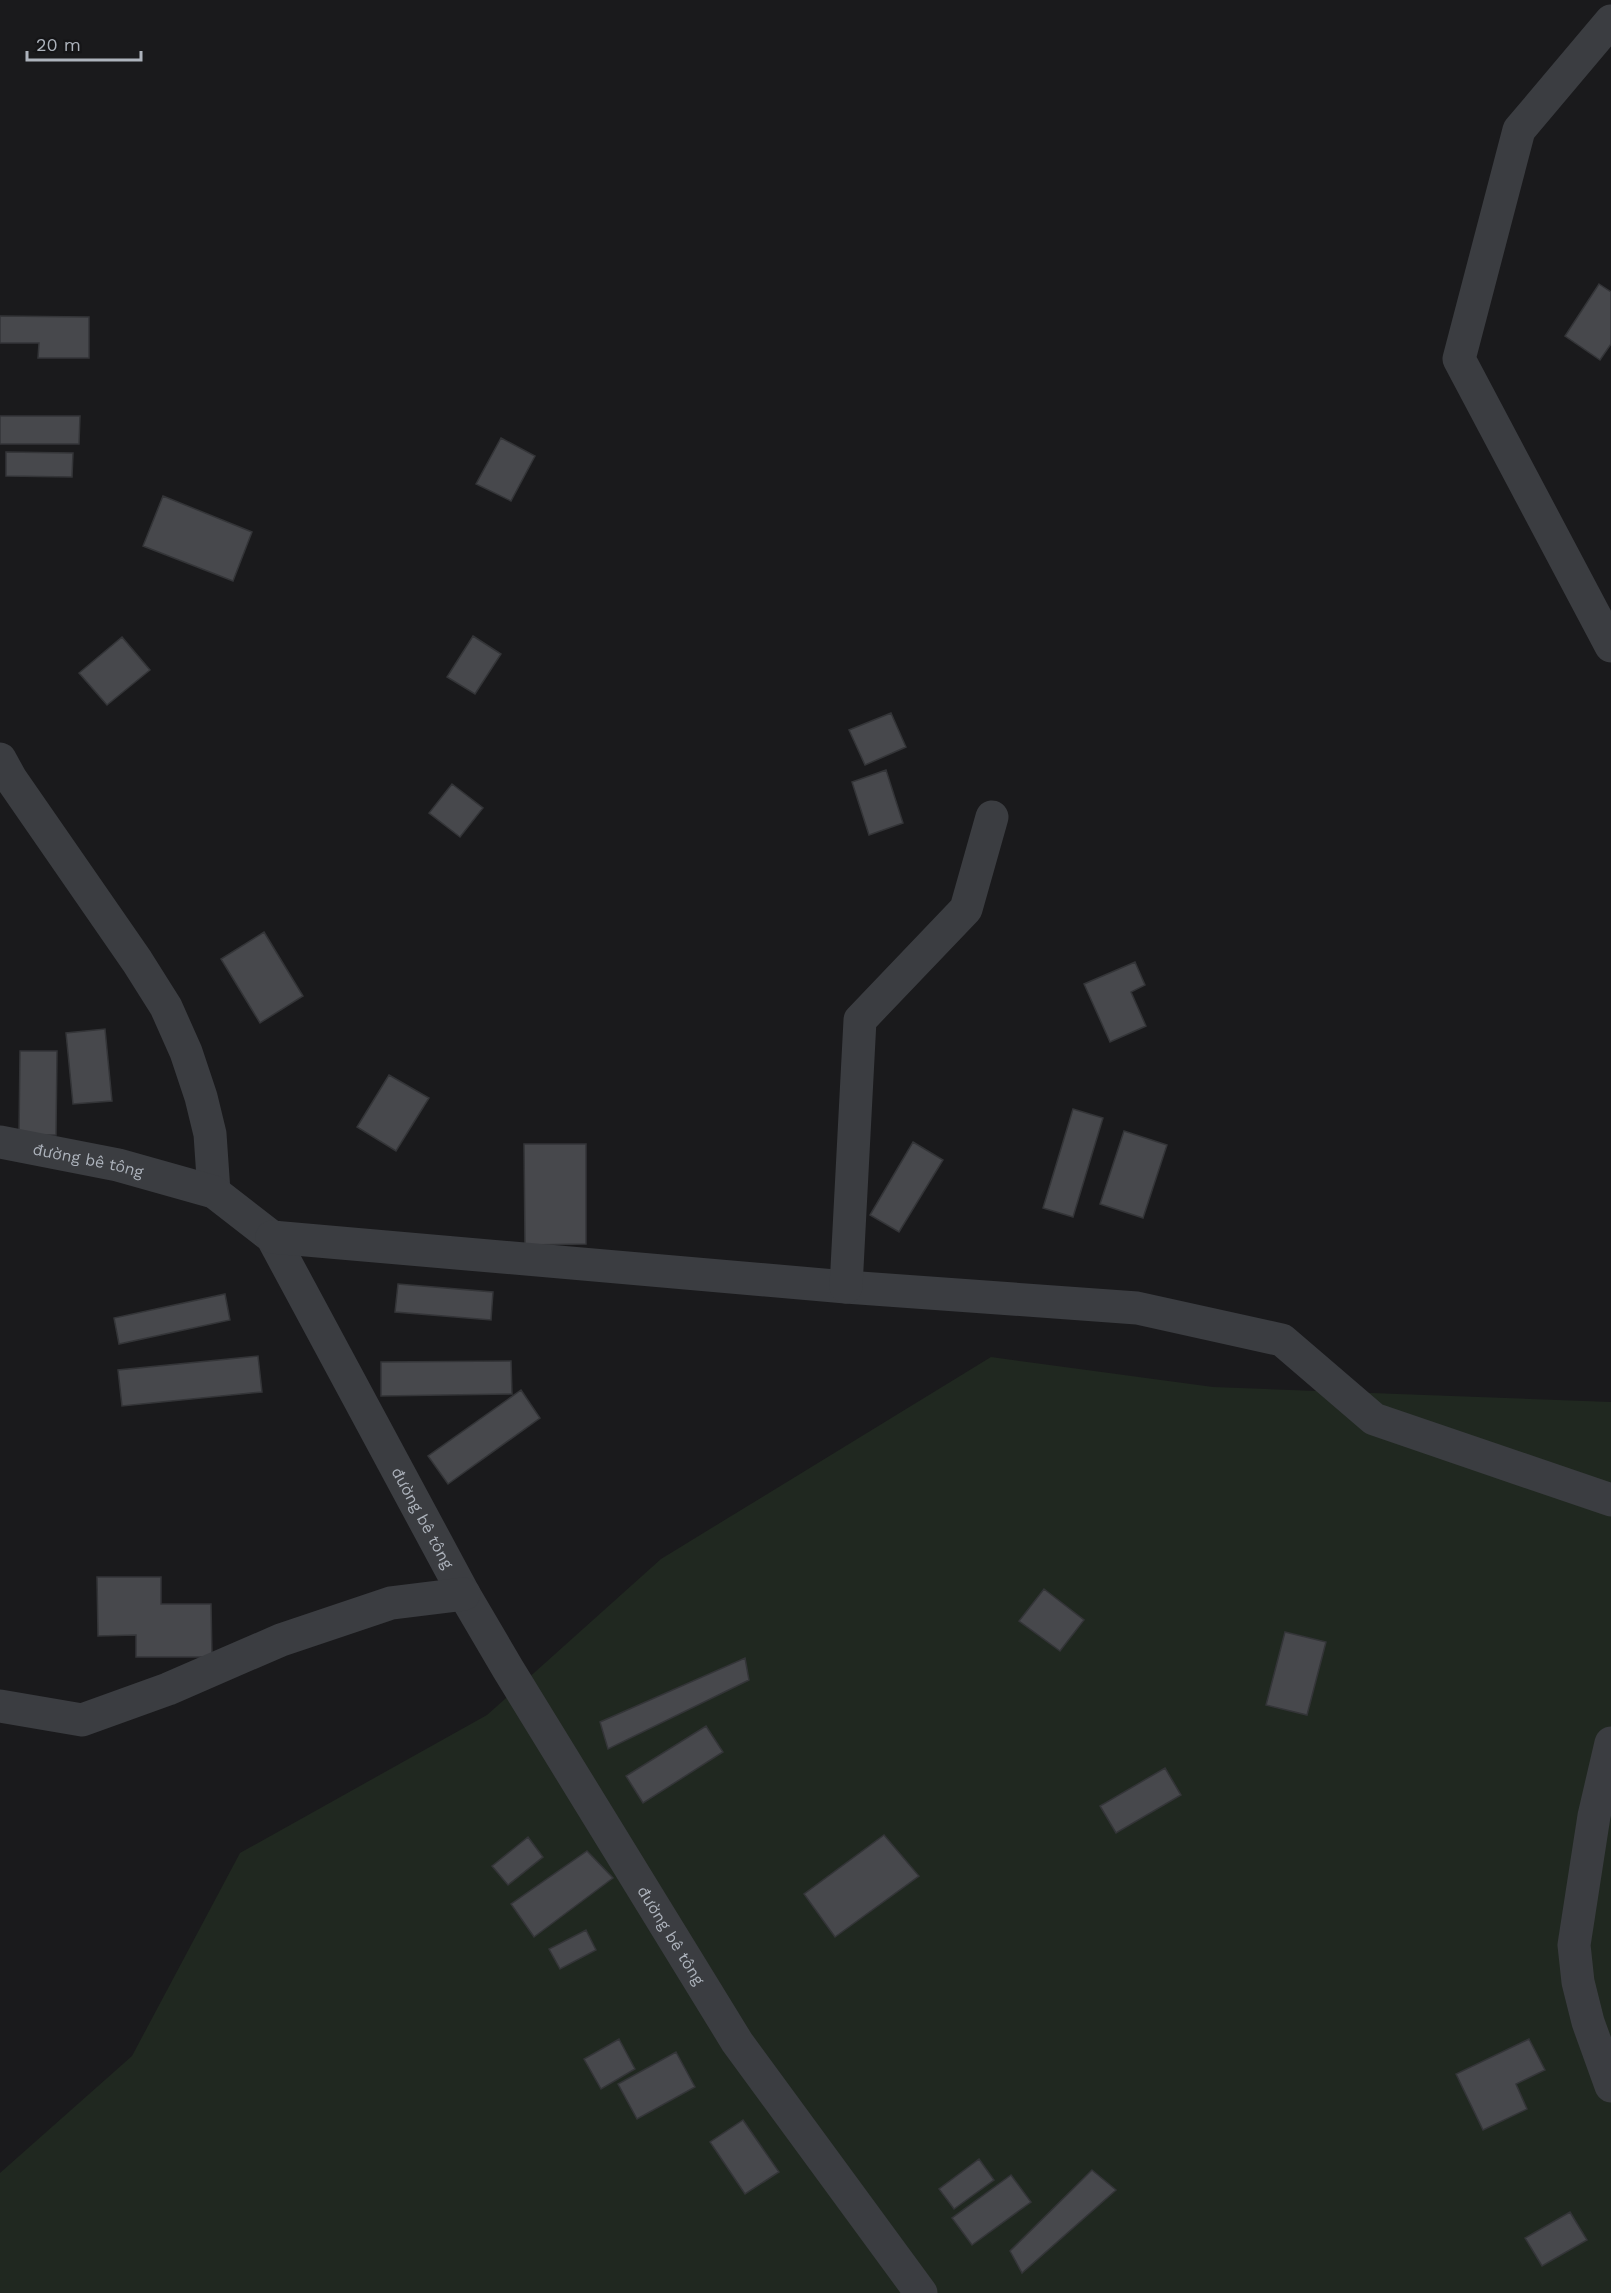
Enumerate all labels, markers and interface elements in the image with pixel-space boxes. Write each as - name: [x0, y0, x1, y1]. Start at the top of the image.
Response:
- scale bar: [27, 24, 141, 62]
- text: 20 m: [36, 34, 81, 55]
- street label: đường bê tông: [31, 1139, 146, 1181]
- street label: đường bê tông: [388, 1464, 458, 1572]
- street label: đường bê tông: [634, 1882, 709, 1989]

